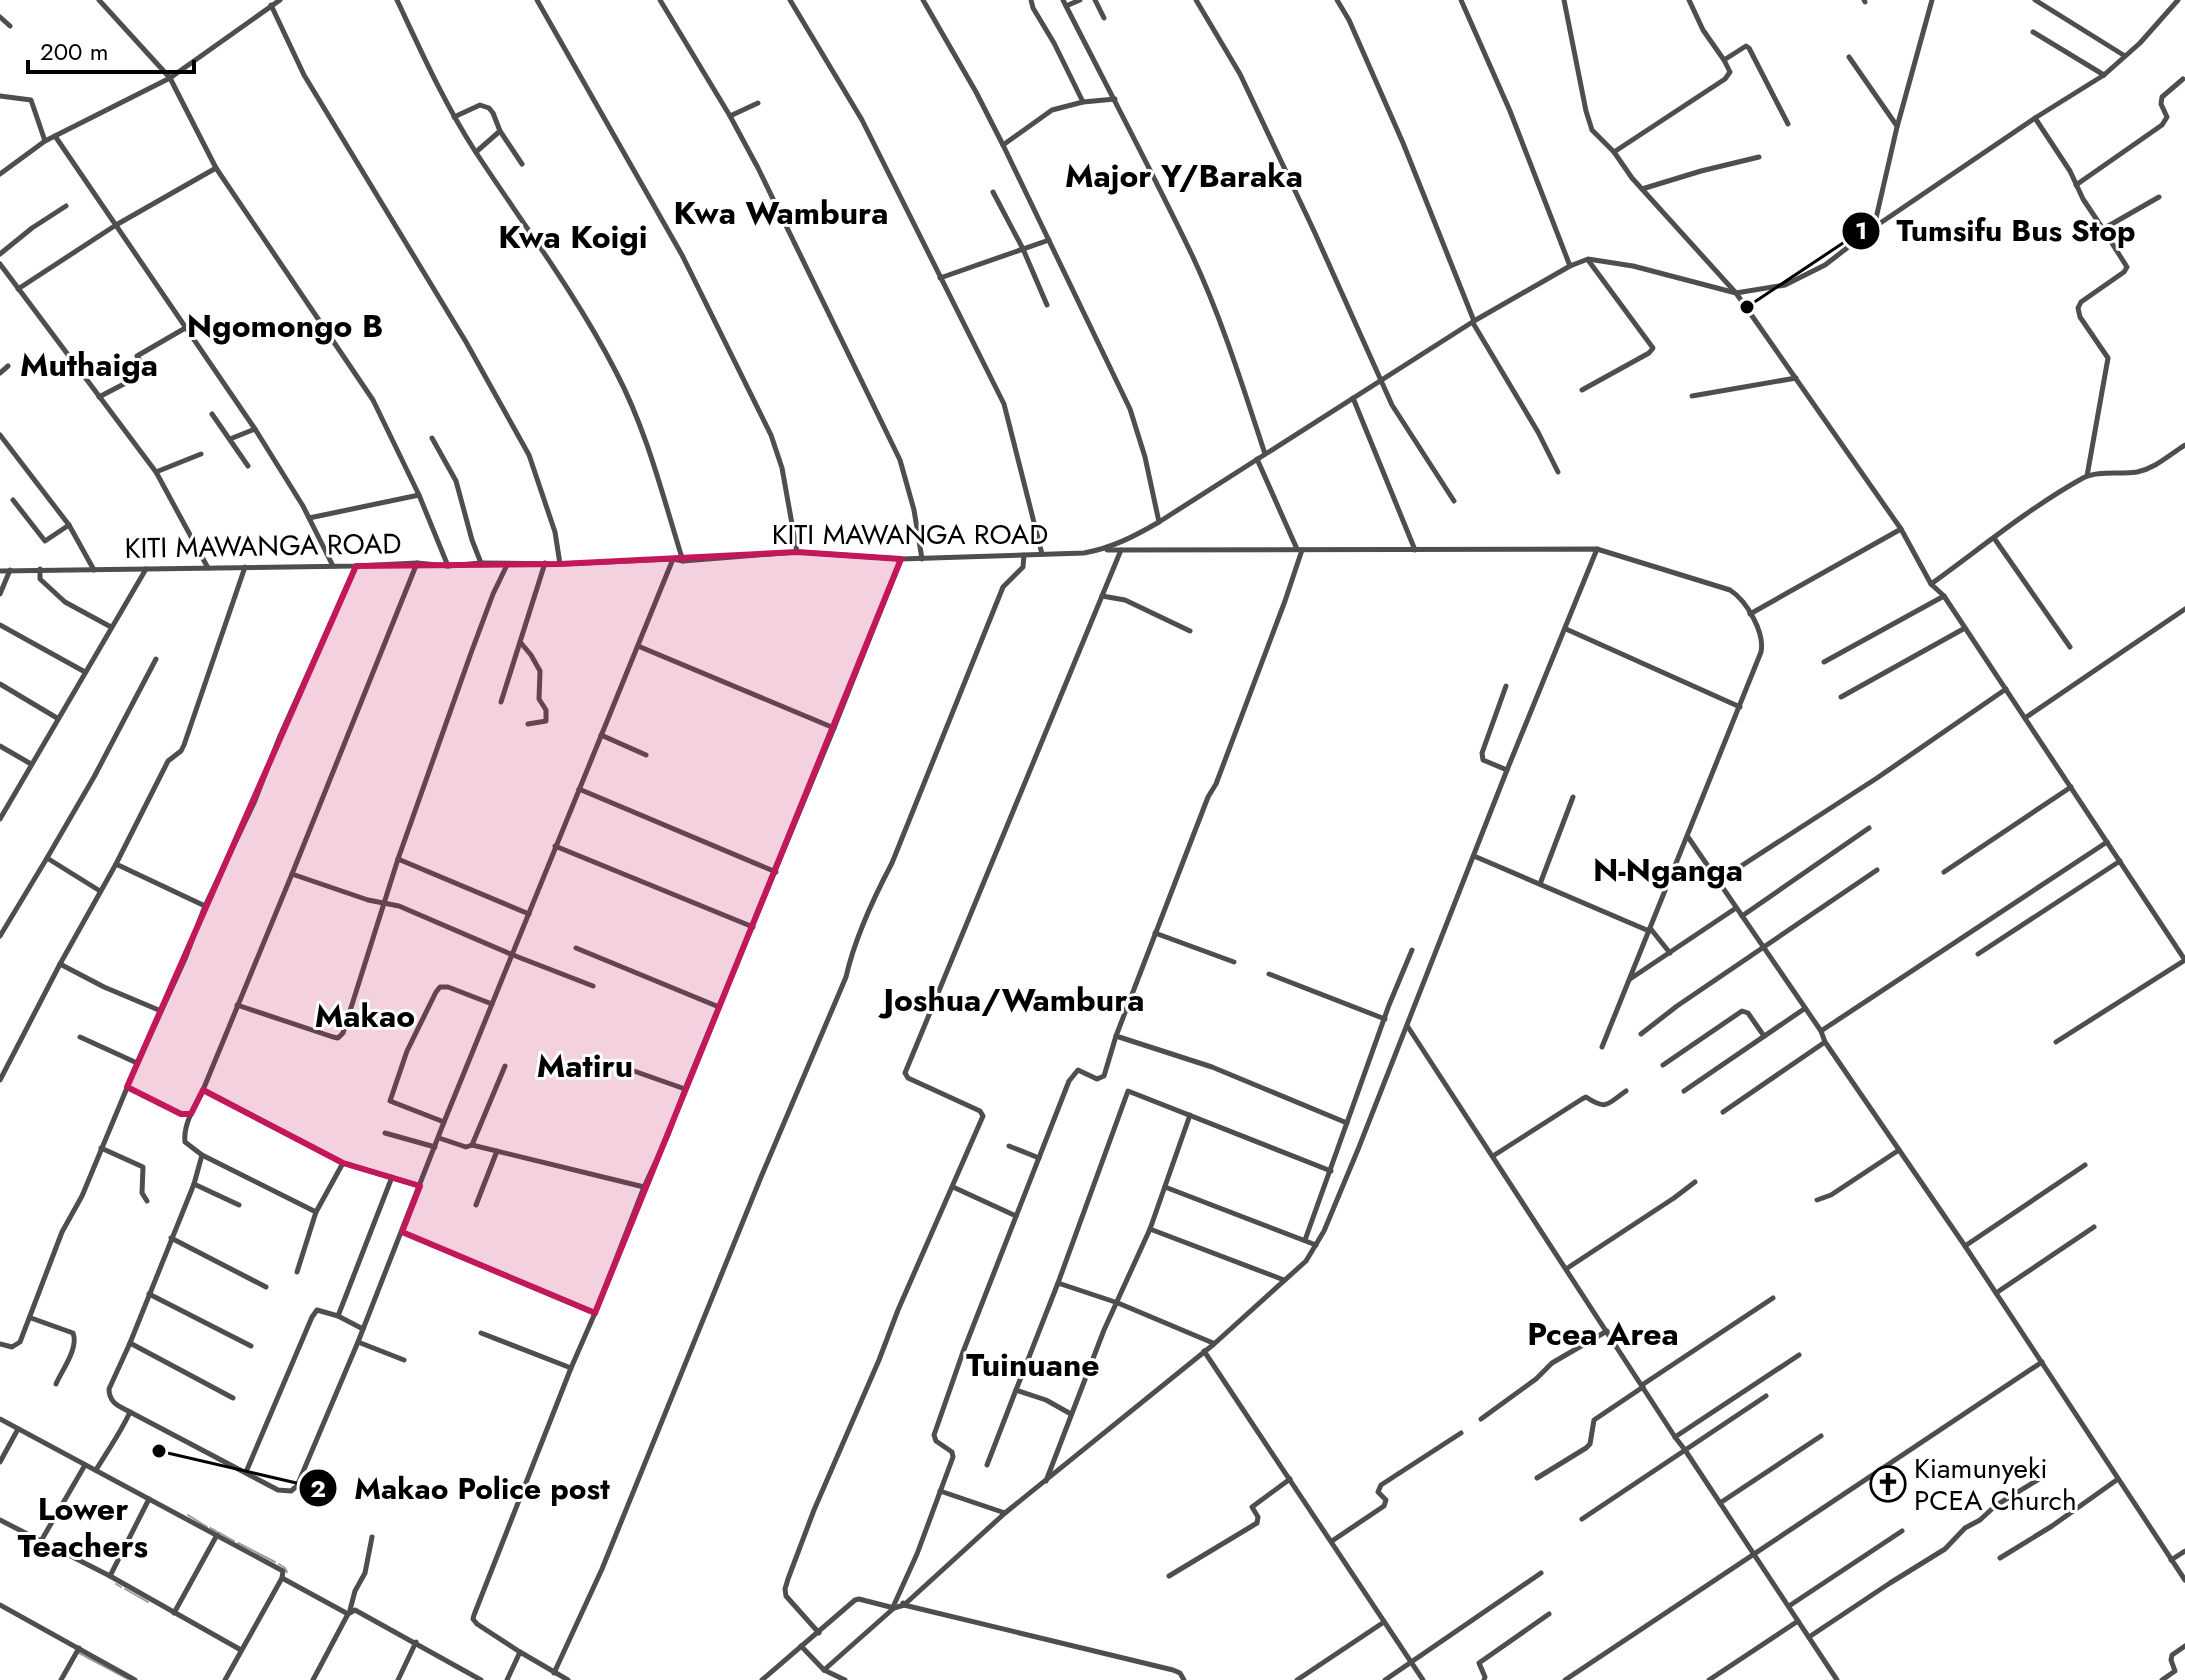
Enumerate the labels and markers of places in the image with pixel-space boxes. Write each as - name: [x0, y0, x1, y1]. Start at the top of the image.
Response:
- callout: Tumsifu Bus Stop: [1841, 204, 2152, 258]
- place label: Kiamunyeki PCEA Church: [1914, 1448, 2077, 1521]
- callout: Makao Police post: [298, 1461, 626, 1515]
- church icon: Kiamunyeki PCEA Church: [1869, 1465, 1907, 1503]

